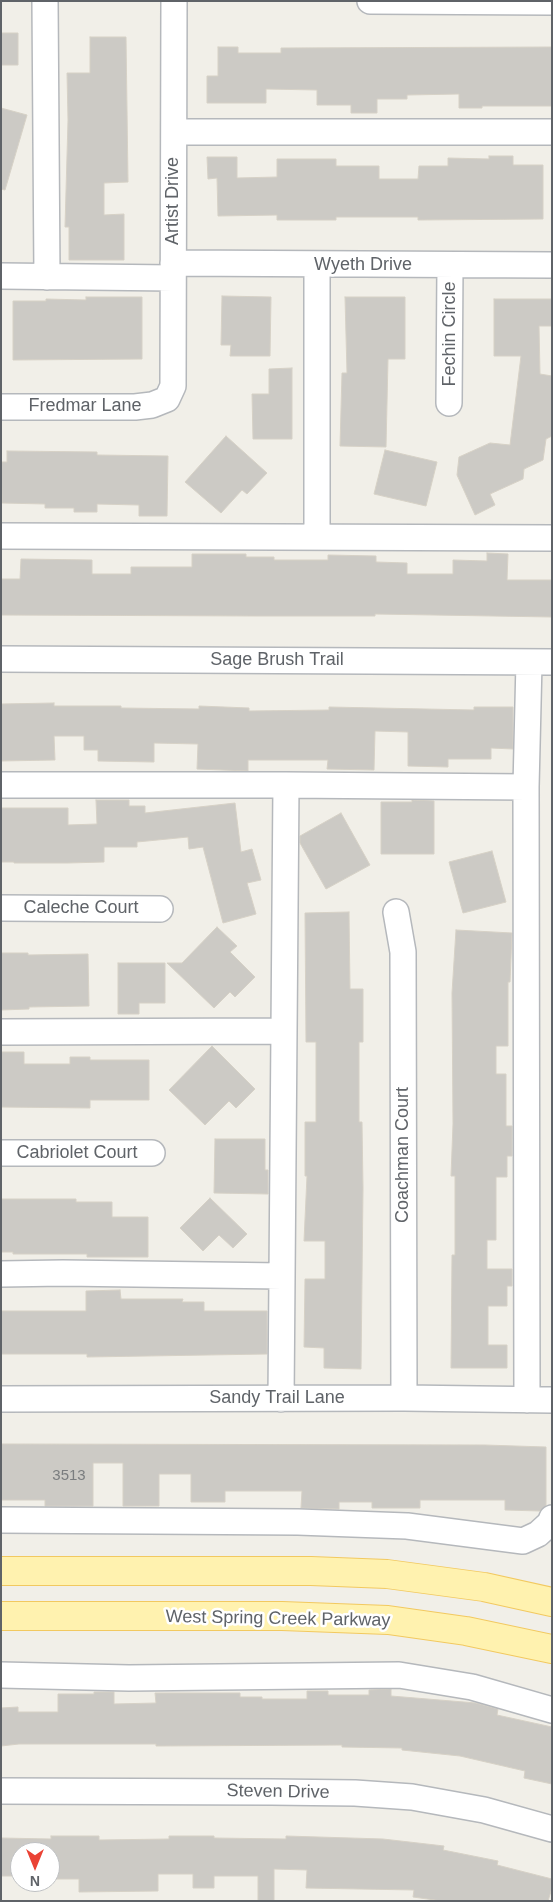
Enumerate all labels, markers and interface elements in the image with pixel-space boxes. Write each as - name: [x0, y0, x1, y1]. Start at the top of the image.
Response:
- street label: Artist Drive: [162, 157, 184, 245]
- street label: Wyeth Drive: [314, 254, 412, 276]
- street label: Fechin Circle: [439, 281, 461, 387]
- street label: Fredmar Lane: [28, 395, 142, 417]
- street label: Sage Brush Trail: [210, 649, 344, 671]
- street label: Caleche Court: [23, 897, 139, 919]
- street label: Coachman Court: [392, 1087, 414, 1223]
- street label: Cabriolet Court: [16, 1142, 138, 1164]
- street label: Sandy Trail Lane: [209, 1387, 345, 1409]
- house number: 3513: [52, 1467, 86, 1485]
- street label: West Spring Creek Parkway: [165, 1606, 391, 1632]
- street label: Steven Drive: [226, 1780, 330, 1804]
- north arrow: [10, 1842, 60, 1892]
- text: N: [30, 1873, 40, 1889]

